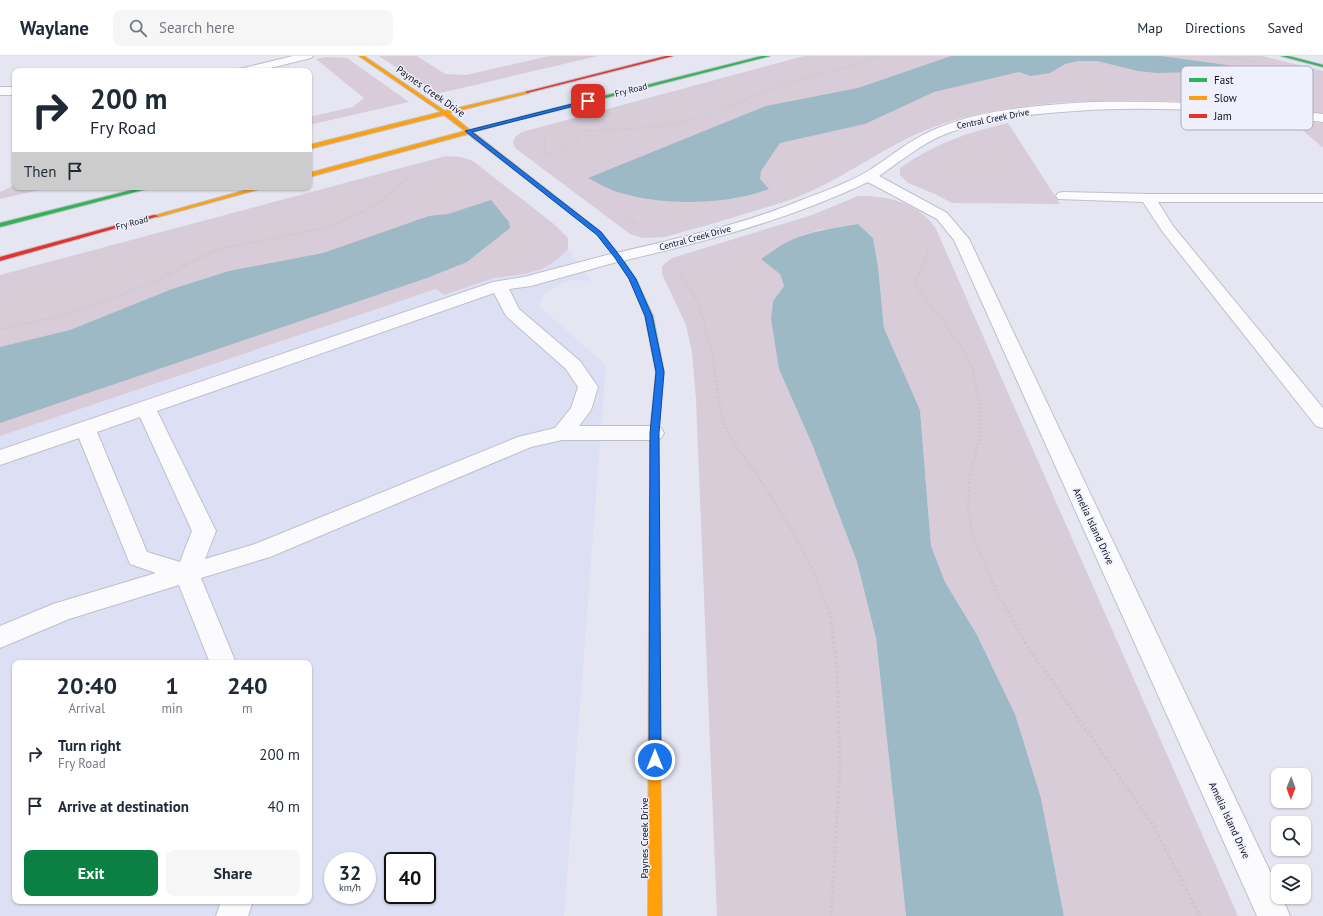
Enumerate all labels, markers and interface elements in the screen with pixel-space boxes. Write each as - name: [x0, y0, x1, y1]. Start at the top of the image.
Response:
- search box: [113, 10, 393, 46]
- text: Waylane: [20, 16, 89, 40]
- icon: search: [127, 17, 149, 39]
- text: Search here: [159, 18, 235, 37]
- text: Map: [1137, 19, 1163, 37]
- text: Directions: [1185, 19, 1245, 37]
- text: Saved: [1267, 19, 1303, 37]
- street label: Paynes Creek Drive: [394, 63, 468, 120]
- legend: [1181, 66, 1313, 130]
- text: Fast: [1214, 73, 1234, 87]
- text: 200 m: [90, 80, 167, 117]
- street label: Fry Road: [614, 80, 648, 99]
- icon: right: [24, 84, 76, 136]
- pin: [571, 84, 605, 118]
- icon: arrive: [577, 90, 599, 112]
- text: Slow: [1214, 91, 1237, 105]
- street label: Central Creek Drive: [956, 106, 1031, 131]
- text: Jam: [1213, 109, 1232, 123]
- text: Fry Road: [90, 116, 156, 139]
- icon: arrive: [64, 160, 86, 182]
- text: Then: [24, 162, 56, 181]
- street label: Fry Road: [114, 213, 149, 232]
- street label: Central Creek Drive: [658, 223, 732, 252]
- street label: Amelia Island Drive: [1070, 486, 1117, 567]
- text: 20:40: [56, 670, 117, 701]
- text: 1: [165, 670, 179, 701]
- text: 240: [227, 670, 268, 701]
- text: Arrival: [69, 700, 105, 717]
- text: min: [161, 700, 183, 717]
- text: m: [242, 700, 253, 717]
- text: Turn right: [58, 736, 121, 755]
- position arrow: [634, 739, 676, 781]
- icon: right: [24, 743, 46, 765]
- text: 200 m: [259, 745, 300, 764]
- text: Fry Road: [58, 755, 106, 772]
- north arrow: [1271, 768, 1311, 808]
- map controls: [1271, 768, 1311, 904]
- street label: Amelia Island Drive: [1206, 780, 1253, 861]
- icon: arrive: [24, 795, 46, 817]
- text: Arrive at destination: [58, 797, 189, 816]
- text: 40 m: [267, 797, 300, 816]
- street label: Paynes Creek Drive: [638, 798, 651, 878]
- button: search: [1271, 816, 1311, 856]
- button: Exit: [24, 850, 158, 896]
- button: Share: [166, 850, 300, 896]
- speed limit sign: 40: [384, 852, 436, 904]
- text: 32: [339, 860, 361, 886]
- button: layers: [1271, 864, 1311, 904]
- text: km/h: [339, 881, 361, 894]

